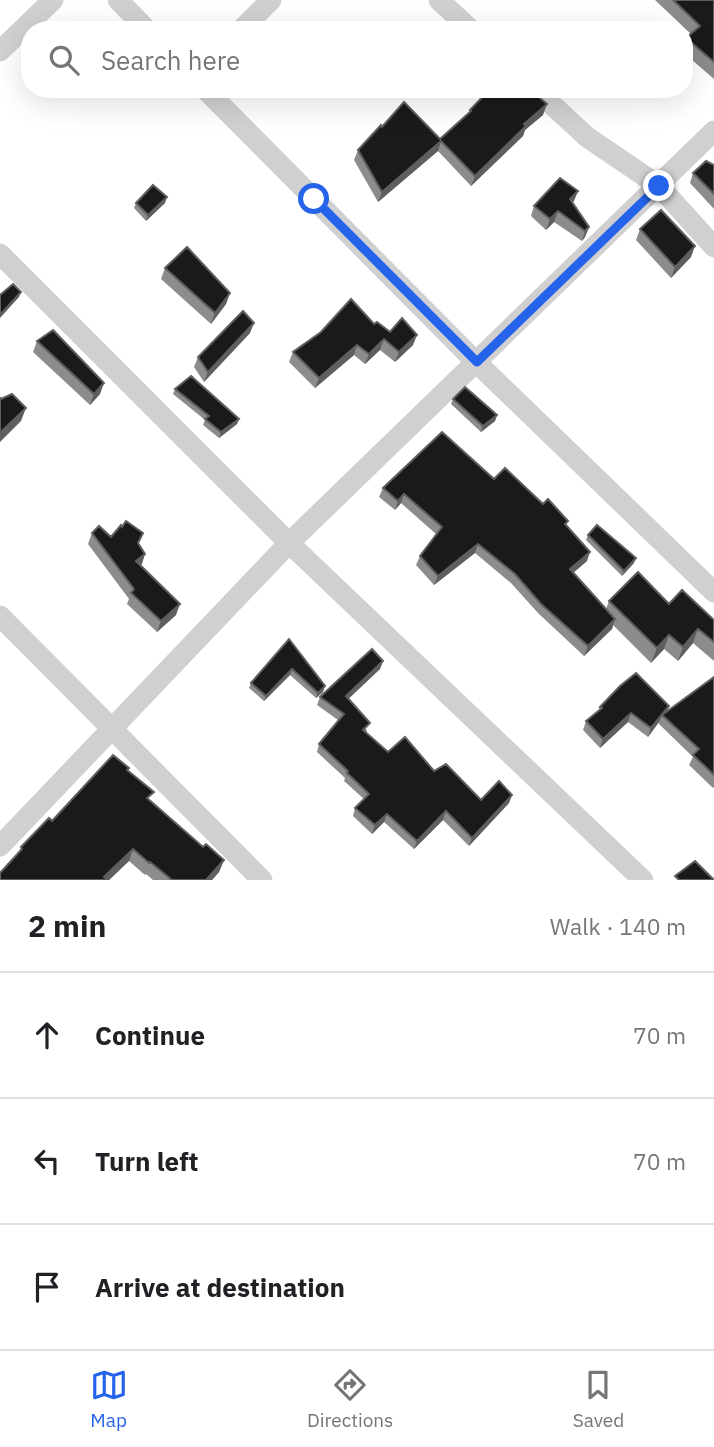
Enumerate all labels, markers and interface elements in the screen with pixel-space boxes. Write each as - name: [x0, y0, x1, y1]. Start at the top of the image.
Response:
- search box: [21, 21, 693, 98]
- icon: search: [45, 41, 83, 79]
- text: Search here: [101, 43, 240, 77]
- route end: [643, 170, 674, 201]
- route start: [298, 183, 329, 214]
- text: 2 min: [28, 906, 106, 945]
- text: Walk · 140 m: [550, 911, 686, 941]
- icon: ahead: [28, 1016, 66, 1054]
- text: Continue: [95, 1018, 205, 1052]
- text: 70 m: [633, 1020, 686, 1050]
- icon: left: [28, 1142, 66, 1180]
- text: Turn left: [95, 1144, 198, 1178]
- text: 70 m: [633, 1146, 686, 1176]
- icon: arrive: [28, 1268, 66, 1306]
- text: Arrive at destination: [95, 1270, 345, 1304]
- tab: Map: [90, 1366, 128, 1432]
- tab: Directions: [307, 1366, 393, 1432]
- tab: Saved: [573, 1366, 624, 1432]

